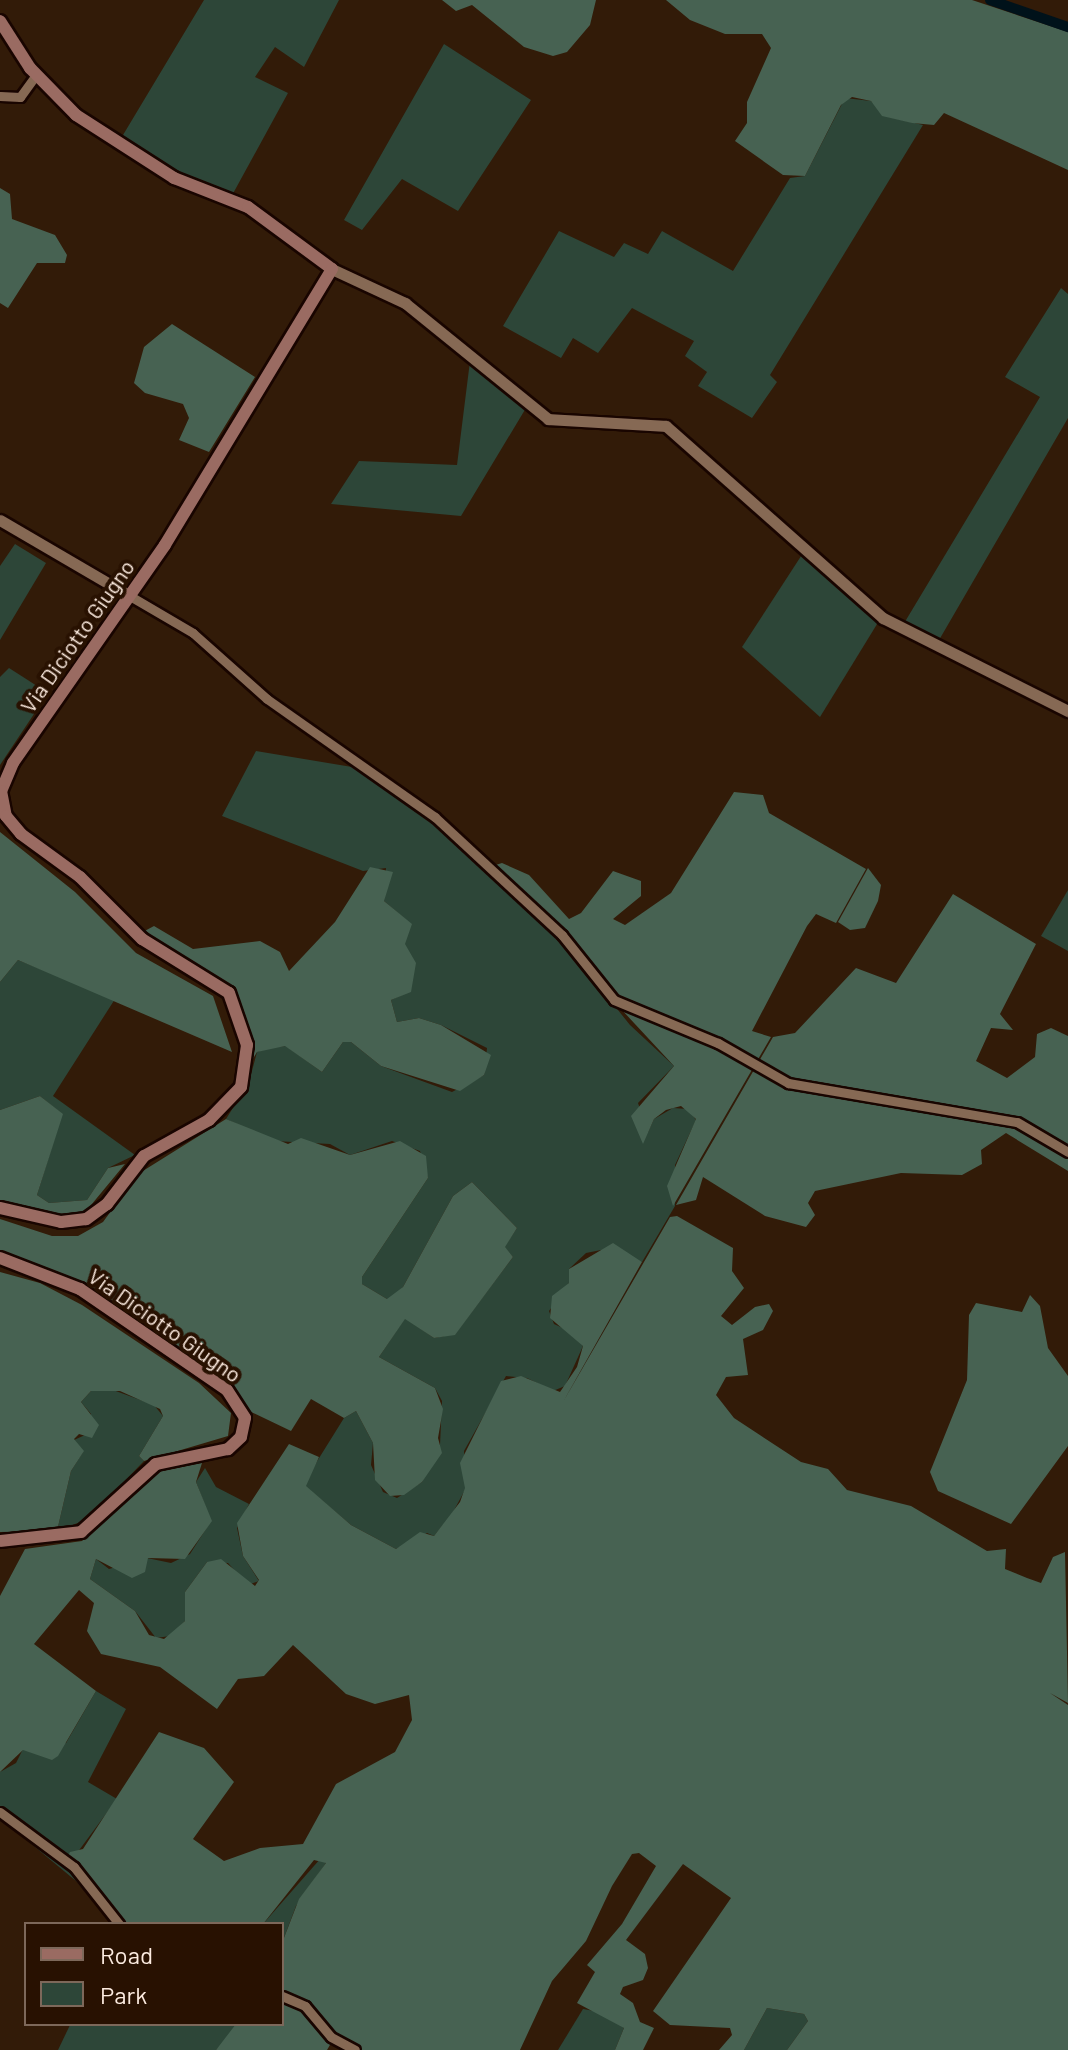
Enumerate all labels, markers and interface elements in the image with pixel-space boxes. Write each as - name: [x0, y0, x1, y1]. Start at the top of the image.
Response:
- street label: Via Diciotto Giugno: [14, 554, 140, 718]
- street label: Via Diciotto Giugno: [83, 1262, 247, 1388]
- legend: [24, 1922, 284, 2026]
- text: Road: [100, 1940, 153, 1969]
- text: Park: [100, 1980, 147, 2009]

